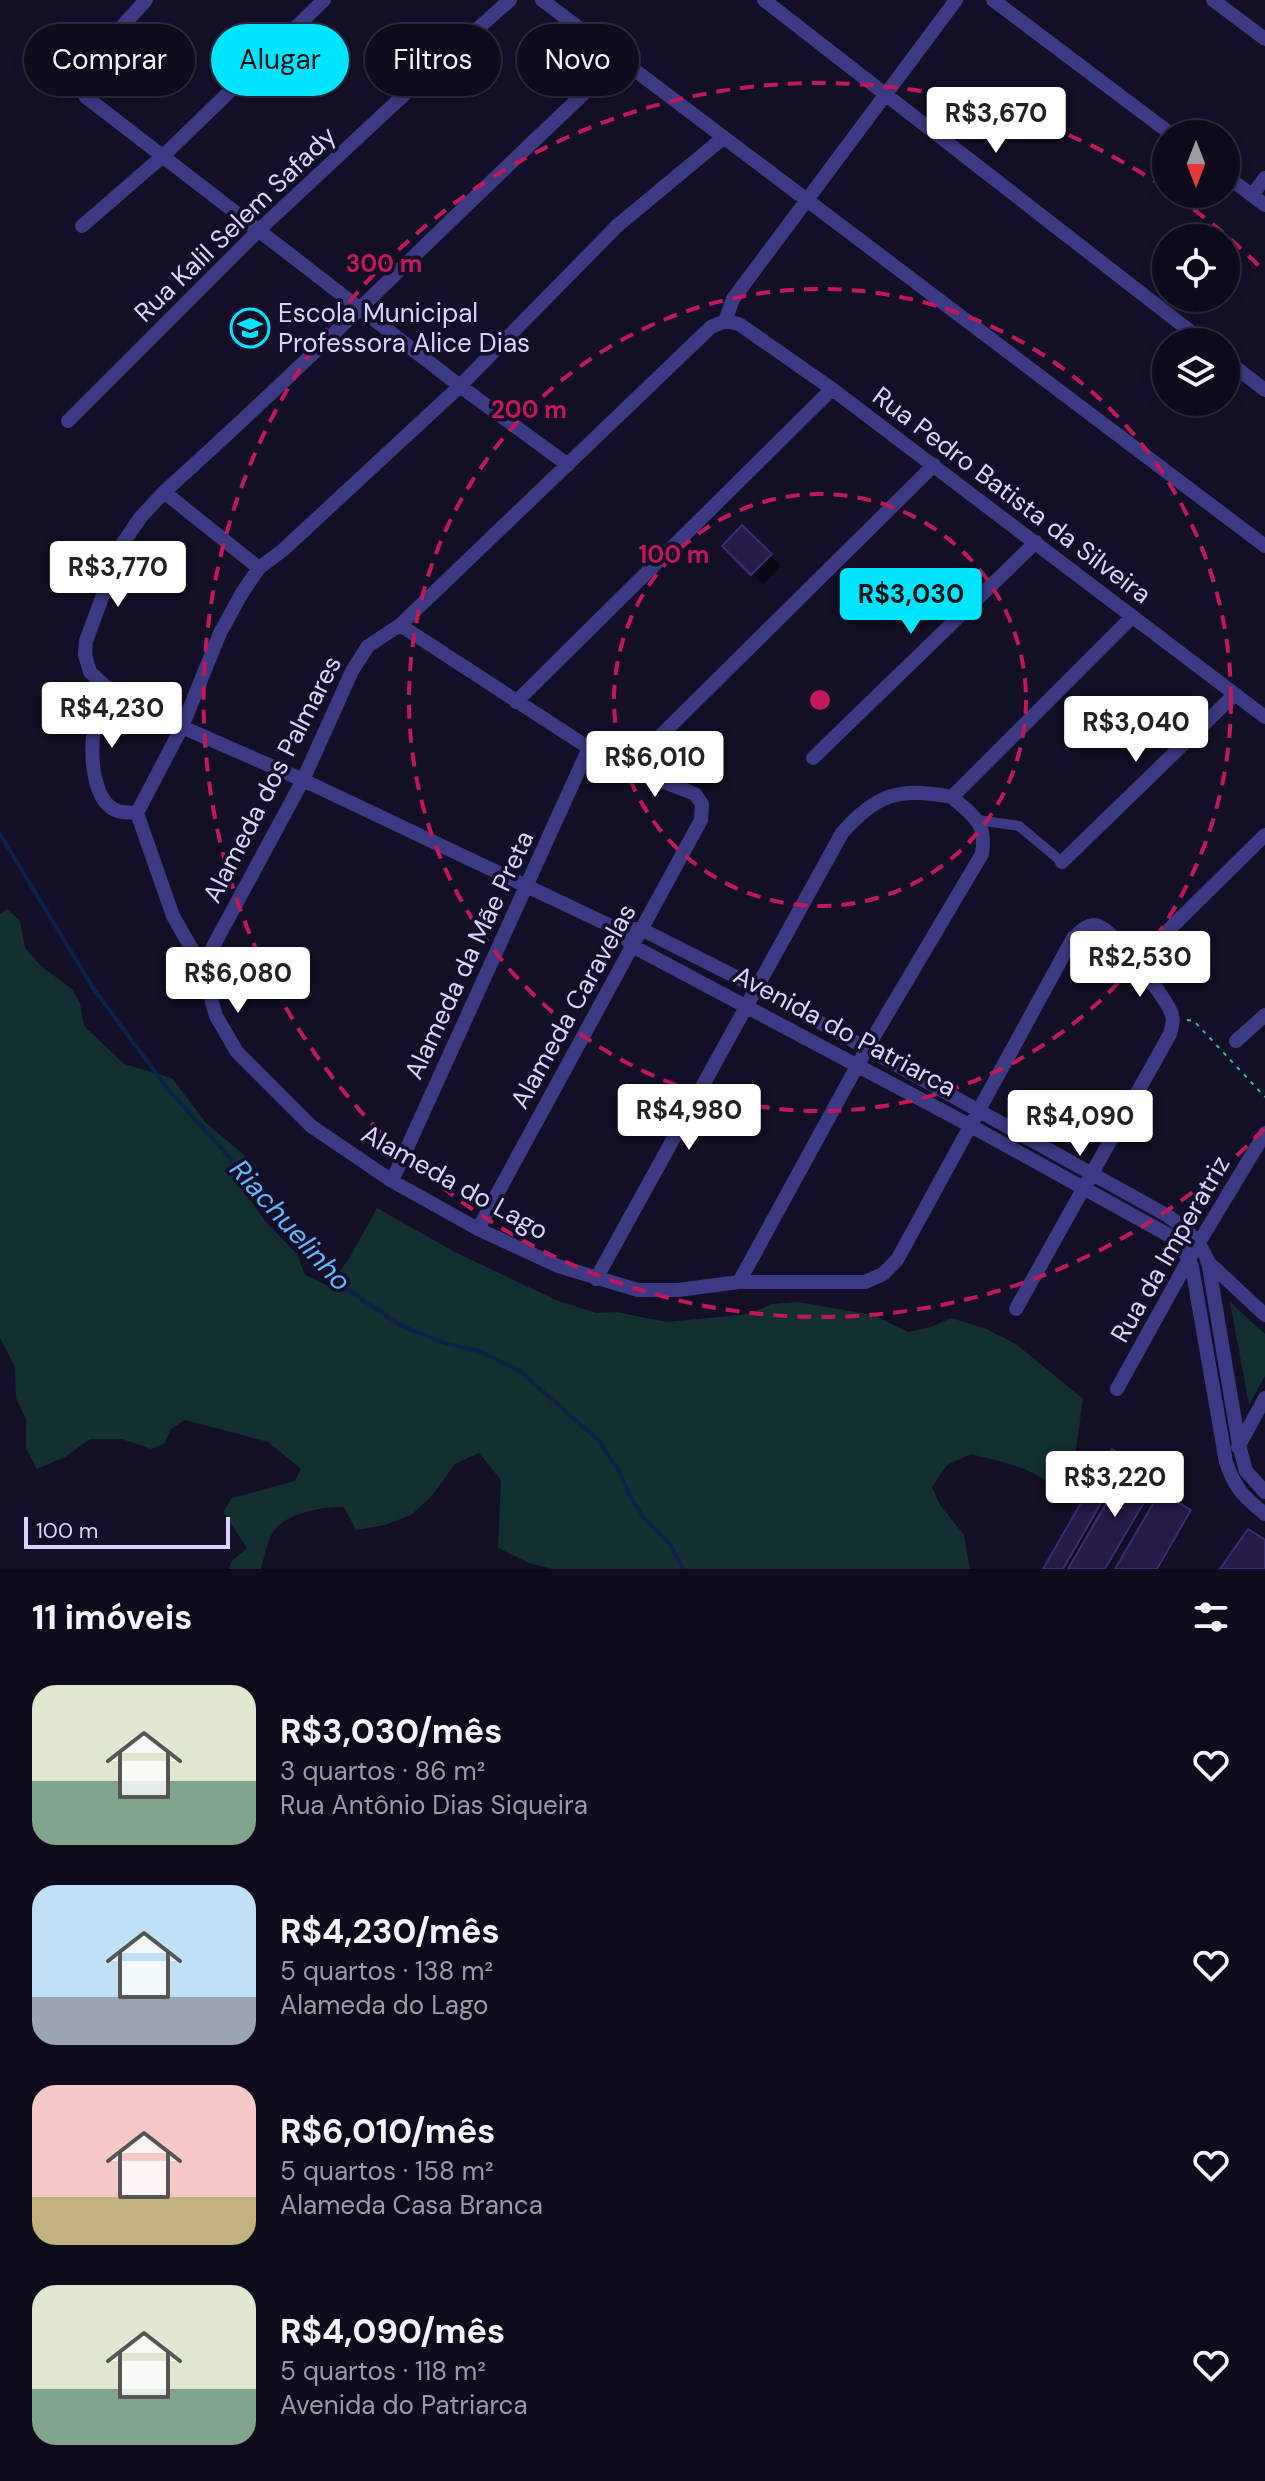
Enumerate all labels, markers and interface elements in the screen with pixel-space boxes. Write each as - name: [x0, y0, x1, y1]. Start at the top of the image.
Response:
- chip: Comprar: [24, 24, 195, 96]
- chip: Alugar: [211, 24, 349, 96]
- chip: Filtros: [365, 24, 501, 96]
- chip: Novo: [517, 24, 639, 96]
- pin: R$3,670: [922, 87, 1070, 155]
- text: R$3,670: [945, 96, 1047, 130]
- street label: Rua Kalil Selem Safady: [127, 119, 343, 329]
- north arrow: [1152, 120, 1240, 208]
- map controls: [1152, 120, 1240, 416]
- button: locate: [1152, 224, 1240, 312]
- text: 300 m: [346, 248, 422, 279]
- place label: Escola Municipal Professora Alice Dias: [278, 296, 530, 360]
- school or university icon: Escola Municipal Professora Alice Dias: [229, 307, 271, 349]
- button: layers: [1152, 328, 1240, 416]
- street label: Rua Pedro Batista da Silveira: [866, 379, 1158, 611]
- text: 200 m: [491, 394, 567, 425]
- text: 100 m: [639, 539, 709, 570]
- pin: R$3,770: [44, 541, 192, 609]
- text: R$3,770: [68, 550, 168, 584]
- pin: R$3,030: [837, 568, 985, 636]
- text: R$3,030: [858, 577, 964, 611]
- street label: Alameda dos Palmares: [195, 650, 349, 908]
- pin: R$4,230: [38, 682, 186, 750]
- centre of rings: [806, 686, 834, 714]
- text: R$4,230: [60, 691, 164, 725]
- pin: R$3,040: [1062, 696, 1210, 764]
- text: R$3,040: [1082, 705, 1190, 739]
- pin: R$6,010: [581, 731, 729, 799]
- text: R$6,010: [604, 740, 706, 774]
- street label: Alameda da Mãe Preta: [396, 825, 542, 1085]
- street label: Alameda Caravelas: [503, 897, 643, 1115]
- pin: R$2,530: [1066, 931, 1214, 999]
- text: R$2,530: [1088, 940, 1192, 974]
- pin: R$6,080: [164, 947, 312, 1015]
- text: R$6,080: [184, 956, 292, 990]
- street label: Avenida do Patriarca: [728, 958, 962, 1104]
- pin: R$4,980: [615, 1084, 763, 1152]
- pin: R$4,090: [1006, 1090, 1154, 1158]
- text: R$4,980: [636, 1093, 742, 1127]
- text: R$4,090: [1026, 1099, 1134, 1133]
- street label: Alameda do Lago: [356, 1117, 554, 1247]
- street label: Rua da Imperatriz: [1103, 1149, 1237, 1349]
- water label: Riachuelinho: [222, 1152, 360, 1299]
- pin: R$3,220: [1041, 1451, 1189, 1519]
- text: R$3,220: [1064, 1460, 1166, 1494]
- scale bar: [24, 1513, 230, 1549]
- text: 100 m: [36, 1516, 98, 1545]
- text: 11 imóveis: [32, 1595, 192, 1640]
- icon: filters: [1189, 1595, 1233, 1639]
- text: R$3,030/mês: [280, 1709, 502, 1754]
- icon: home: [96, 1717, 192, 1813]
- icon: heart: [1189, 1743, 1233, 1787]
- text: 3 quartos · 86 m²: [280, 1754, 485, 1788]
- text: Rua Antônio Dias Siqueira: [280, 1788, 588, 1822]
- text: R$4,230/mês: [280, 1909, 500, 1954]
- icon: home: [96, 1917, 192, 2013]
- icon: heart: [1189, 1943, 1233, 1987]
- text: 5 quartos · 138 m²: [280, 1954, 493, 1988]
- text: Alameda do Lago: [280, 1988, 488, 2022]
- text: R$6,010/mês: [280, 2109, 495, 2154]
- icon: home: [96, 2117, 192, 2213]
- icon: heart: [1189, 2143, 1233, 2187]
- text: 5 quartos · 158 m²: [280, 2154, 493, 2188]
- text: Alameda Casa Branca: [280, 2188, 543, 2222]
- text: R$4,090/mês: [280, 2309, 505, 2354]
- icon: home: [96, 2317, 192, 2413]
- icon: heart: [1189, 2343, 1233, 2387]
- text: 5 quartos · 118 m²: [280, 2354, 486, 2388]
- text: Avenida do Patriarca: [280, 2388, 528, 2422]

